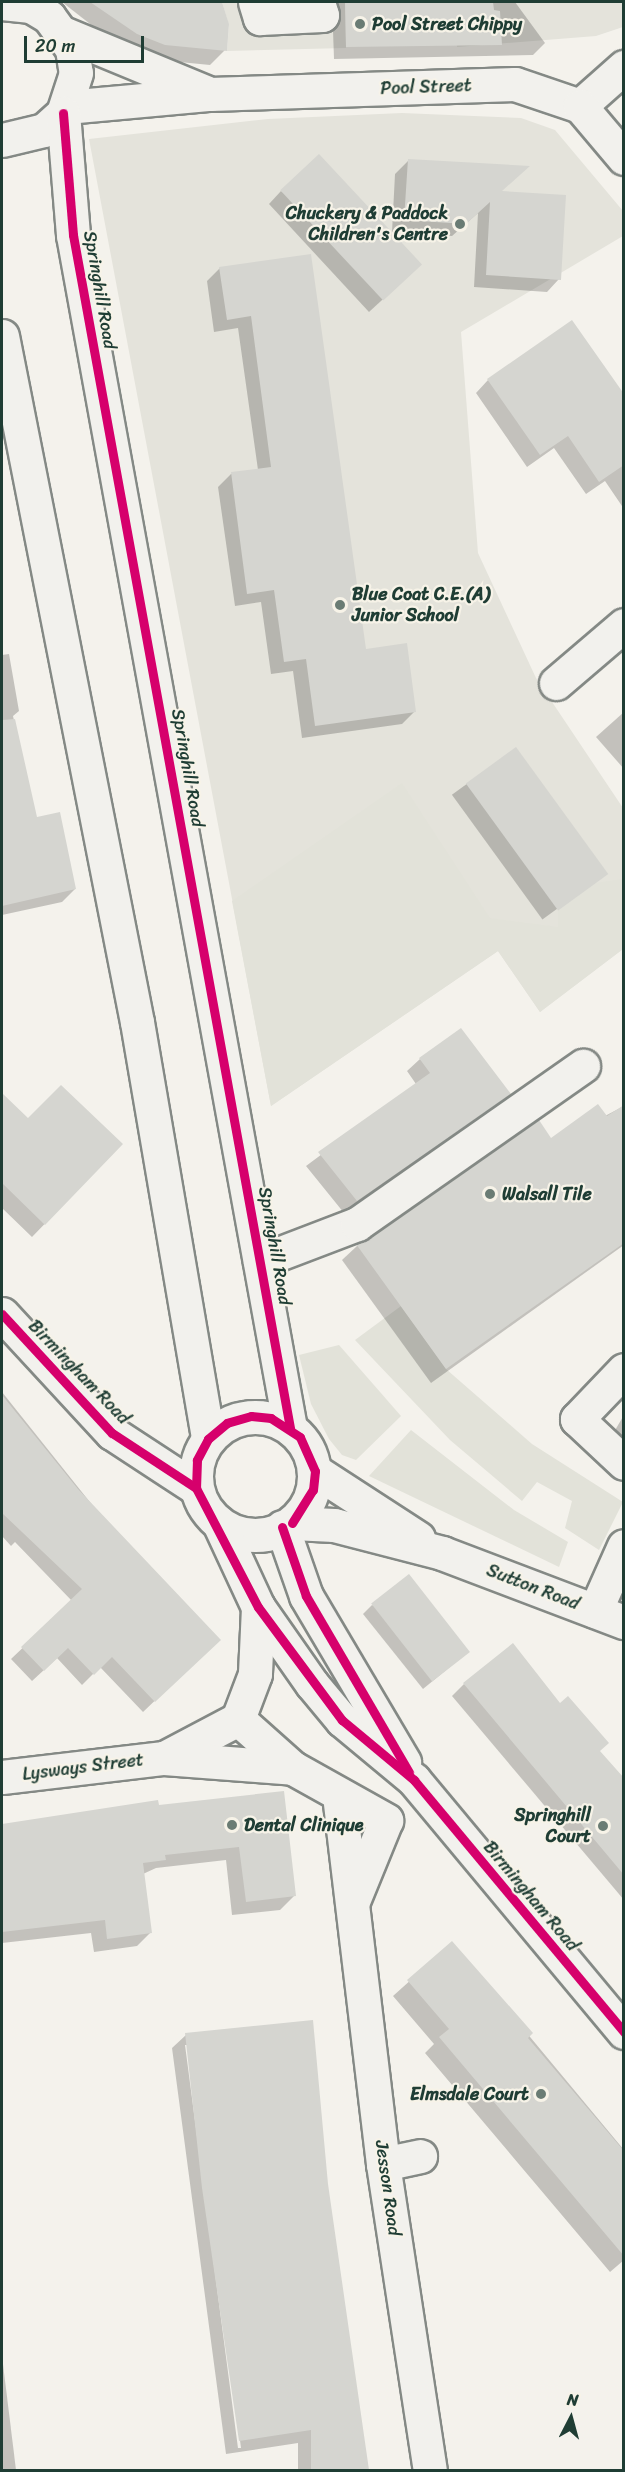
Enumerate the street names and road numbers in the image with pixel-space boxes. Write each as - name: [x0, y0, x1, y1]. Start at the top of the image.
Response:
- street label: Pool Street: [380, 75, 472, 99]
- street label: Springhill Road: [79, 229, 121, 351]
- street label: Springhill Road: [167, 707, 209, 829]
- street label: Springhill Road: [254, 1185, 296, 1307]
- street label: Birmingham Road: [24, 1315, 134, 1429]
- street label: Sutton Road: [483, 1559, 583, 1615]
- street label: Lysways Street: [21, 1749, 145, 1785]
- street label: Birmingham Road: [479, 1837, 583, 1955]
- street label: Jesson Road: [371, 2139, 405, 2237]

